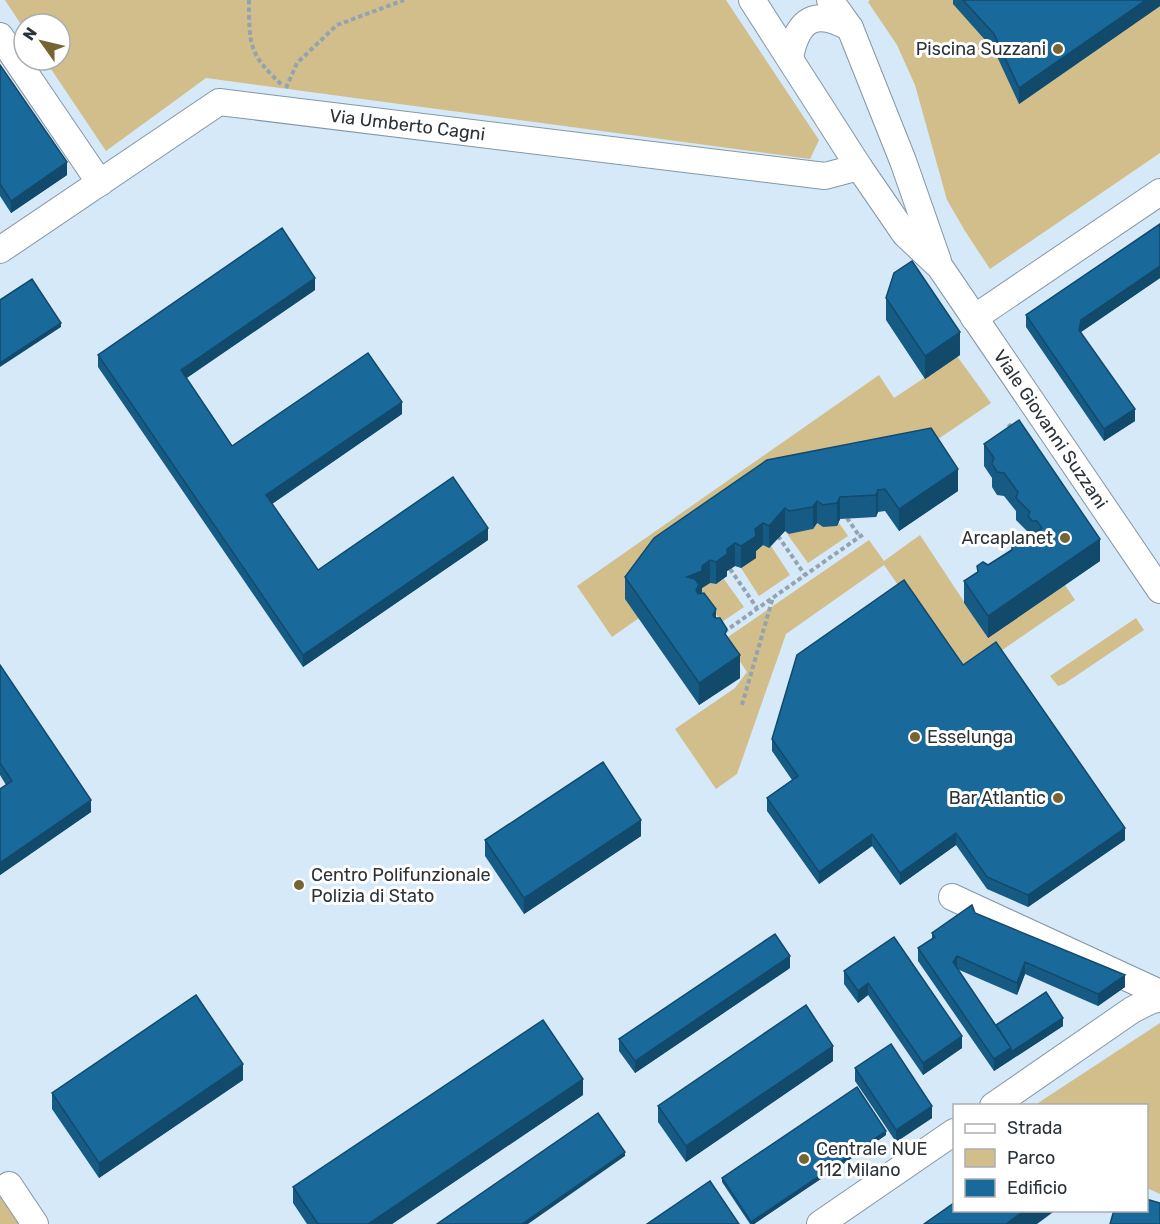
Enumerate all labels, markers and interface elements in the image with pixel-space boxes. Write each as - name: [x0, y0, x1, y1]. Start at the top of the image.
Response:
- north arrow: [12, 12, 72, 72]
- text: N: [19, 24, 41, 44]
- place label: Piscina Suzzani: [916, 38, 1046, 60]
- marker: Piscina Suzzani: [1051, 42, 1065, 56]
- street label: Via Umberto Cagni: [328, 105, 486, 145]
- street label: Viale Giovanni Suzzani: [989, 346, 1112, 513]
- place label: Arcaplanet: [961, 527, 1053, 549]
- marker: Arcaplanet: [1058, 531, 1072, 545]
- place label: Esselunga: [927, 726, 1013, 748]
- marker: Esselunga: [908, 730, 922, 744]
- place label: Bar Atlantic: [949, 787, 1046, 809]
- marker: Bar Atlantic: [1051, 791, 1065, 805]
- place label: Centro Polifunzionale Polizia di Stato: [311, 864, 491, 907]
- marker: Centro Polifunzionale Polizia di Stato: [292, 878, 306, 892]
- legend: [953, 1104, 1148, 1212]
- text: Strada: [1007, 1117, 1063, 1139]
- place label: Centrale NUE 112 Milano: [816, 1138, 927, 1181]
- text: Parco: [1007, 1147, 1055, 1169]
- marker: Centrale NUE 112 Milano: [797, 1152, 811, 1166]
- text: Edificio: [1007, 1177, 1067, 1199]

